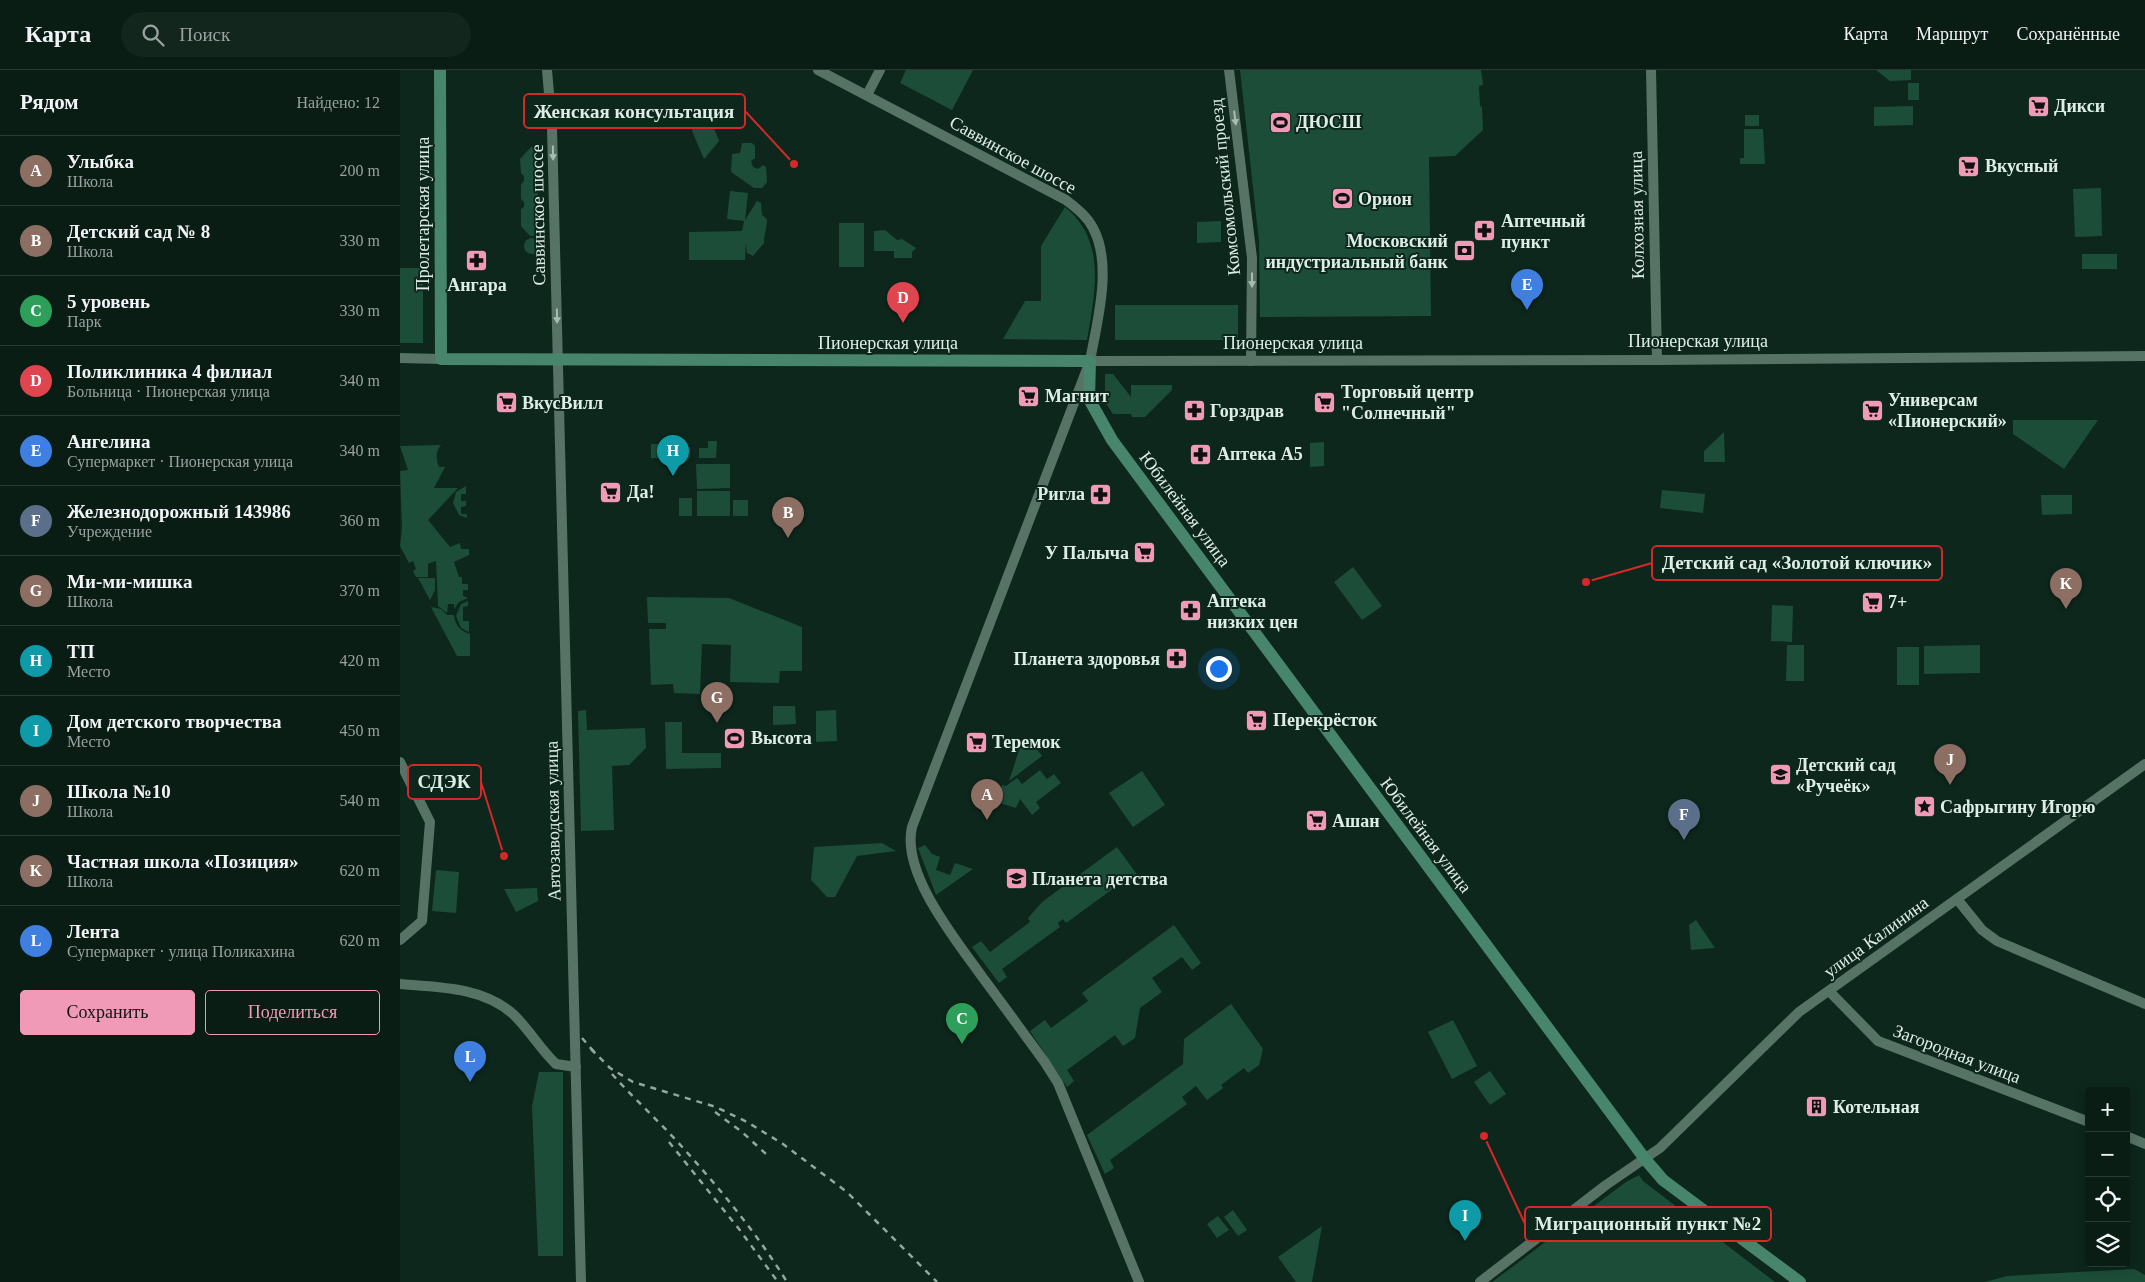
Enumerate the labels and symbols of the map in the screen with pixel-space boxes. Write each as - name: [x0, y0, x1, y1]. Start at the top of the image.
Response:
- callout: Женская консультация: [524, 94, 745, 128]
- supermarket icon: Дикси: [2026, 94, 2050, 118]
- place label: Дикси: [2054, 96, 2105, 116]
- street label: Комсомольский проезд: [1206, 98, 1244, 276]
- text: Женская консультация: [534, 101, 734, 122]
- sports icon: ДЮСШ: [1268, 110, 1292, 134]
- one-way arrow: [1231, 111, 1239, 127]
- street label: Саввинское шоссе: [946, 112, 1080, 198]
- place label: ДЮСШ: [1296, 112, 1362, 132]
- street label: Пролетарская улица: [413, 137, 433, 291]
- street label: Саввинское шоссе: [527, 144, 549, 286]
- one-way arrow: [549, 146, 557, 162]
- street label: Колхозная улица: [1626, 151, 1648, 279]
- supermarket icon: Вкусный: [1957, 154, 1981, 178]
- place label: Вкусный: [1985, 156, 2058, 176]
- sports icon: Орион: [1330, 187, 1354, 211]
- place label: Орион: [1358, 189, 1412, 209]
- place label: Аптечный пункт: [1501, 211, 1586, 252]
- pharmacy icon: Аптечный пункт: [1473, 219, 1497, 243]
- place label: Московский индустриальный банк: [1265, 231, 1449, 272]
- bank icon: Московский индустриальный банк: [1452, 239, 1476, 263]
- pharmacy icon: Ангара: [465, 248, 489, 272]
- pin: E: [1511, 269, 1543, 310]
- one-way arrow: [1248, 272, 1256, 288]
- place label: Ангара: [447, 275, 507, 295]
- pin: D: [887, 282, 919, 323]
- one-way arrow: [553, 308, 561, 324]
- street label: Пионерская улица: [1628, 331, 1768, 351]
- street label: Пионерская улица: [818, 333, 958, 353]
- street label: Пионерская улица: [1223, 333, 1363, 353]
- place label: Торговый центр "Солнечный": [1341, 382, 1474, 423]
- supermarket icon: Магнит: [1017, 384, 1041, 408]
- place label: Магнит: [1045, 386, 1109, 406]
- supermarket icon: Торговый центр "Солнечный": [1313, 390, 1337, 414]
- place label: Универсам «Пионерский»: [1888, 390, 2007, 431]
- supermarket icon: ВкусВилл: [494, 391, 518, 415]
- place label: ВкусВилл: [522, 393, 603, 413]
- supermarket icon: Универсам «Пионерский»: [1860, 398, 1884, 422]
- pharmacy icon: Горздрав: [1182, 399, 1206, 423]
- place label: Горздрав: [1210, 401, 1284, 421]
- pin: H: [657, 435, 689, 476]
- pharmacy icon: Аптека А5: [1189, 442, 1213, 466]
- place label: Аптека А5: [1217, 444, 1303, 464]
- street label: Юбилейная улица: [1135, 448, 1235, 570]
- supermarket icon: Да!: [599, 480, 623, 504]
- place label: Да!: [627, 482, 654, 502]
- pharmacy icon: Ригла: [1089, 482, 1113, 506]
- place label: Ригла: [1037, 484, 1085, 504]
- pin: B: [772, 497, 804, 538]
- supermarket icon: У Палыча: [1133, 541, 1157, 565]
- place label: У Палыча: [1045, 543, 1129, 563]
- callout: Детский сад «Золотой ключик»: [1652, 546, 1942, 580]
- text: Детский сад «Золотой ключик»: [1662, 552, 1932, 573]
- pin: K: [2050, 568, 2082, 609]
- supermarket icon: 7+: [1860, 590, 1884, 614]
- place label: Аптека низких цен: [1207, 591, 1298, 632]
- place label: 7+: [1888, 592, 1907, 612]
- pharmacy icon: Аптека низких цен: [1179, 599, 1203, 623]
- pharmacy icon: Планета здоровья: [1164, 647, 1188, 671]
- place label: Планета здоровья: [1013, 649, 1160, 669]
- your location: [1206, 656, 1232, 682]
- pin: G: [701, 682, 733, 723]
- supermarket icon: Перекрёсток: [1245, 708, 1269, 732]
- place label: Перекрёсток: [1273, 710, 1378, 730]
- sports icon: Высота: [723, 726, 747, 750]
- place label: Высота: [751, 728, 812, 748]
- supermarket icon: Теремок: [964, 730, 988, 754]
- place label: Теремок: [992, 732, 1061, 752]
- street label: Автозаводская улица: [542, 741, 564, 901]
- pin: J: [1934, 744, 1966, 785]
- place label: Детский сад «Ручеёк»: [1796, 755, 1896, 796]
- school or university icon: Детский сад «Ручеёк»: [1768, 763, 1792, 787]
- callout: СДЭК: [408, 765, 481, 799]
- text: СДЭК: [418, 771, 471, 792]
- street label: Юбилейная улица: [1376, 774, 1476, 896]
- pin: A: [971, 779, 1003, 820]
- place icon: Сафрыгину Игорю: [1912, 795, 1936, 819]
- place label: Сафрыгину Игорю: [1940, 797, 2096, 817]
- pin: F: [1668, 799, 1700, 840]
- supermarket icon: Ашан: [1304, 809, 1328, 833]
- place label: Ашан: [1332, 811, 1380, 831]
- school or university icon: Планета детства: [1004, 867, 1028, 891]
- place label: Планета детства: [1032, 869, 1168, 889]
- street label: улица Калинина: [1820, 892, 1932, 982]
- pin: C: [946, 1003, 978, 1044]
- street label: Загородная улица: [1891, 1021, 2023, 1087]
- pin: L: [454, 1041, 486, 1082]
- building icon: Котельная: [1805, 1095, 1829, 1119]
- place label: Котельная: [1833, 1097, 1920, 1117]
- pin: I: [1449, 1200, 1481, 1241]
- callout: Миграционный пункт №2: [1525, 1207, 1771, 1241]
- text: Миграционный пункт №2: [1535, 1213, 1761, 1234]

